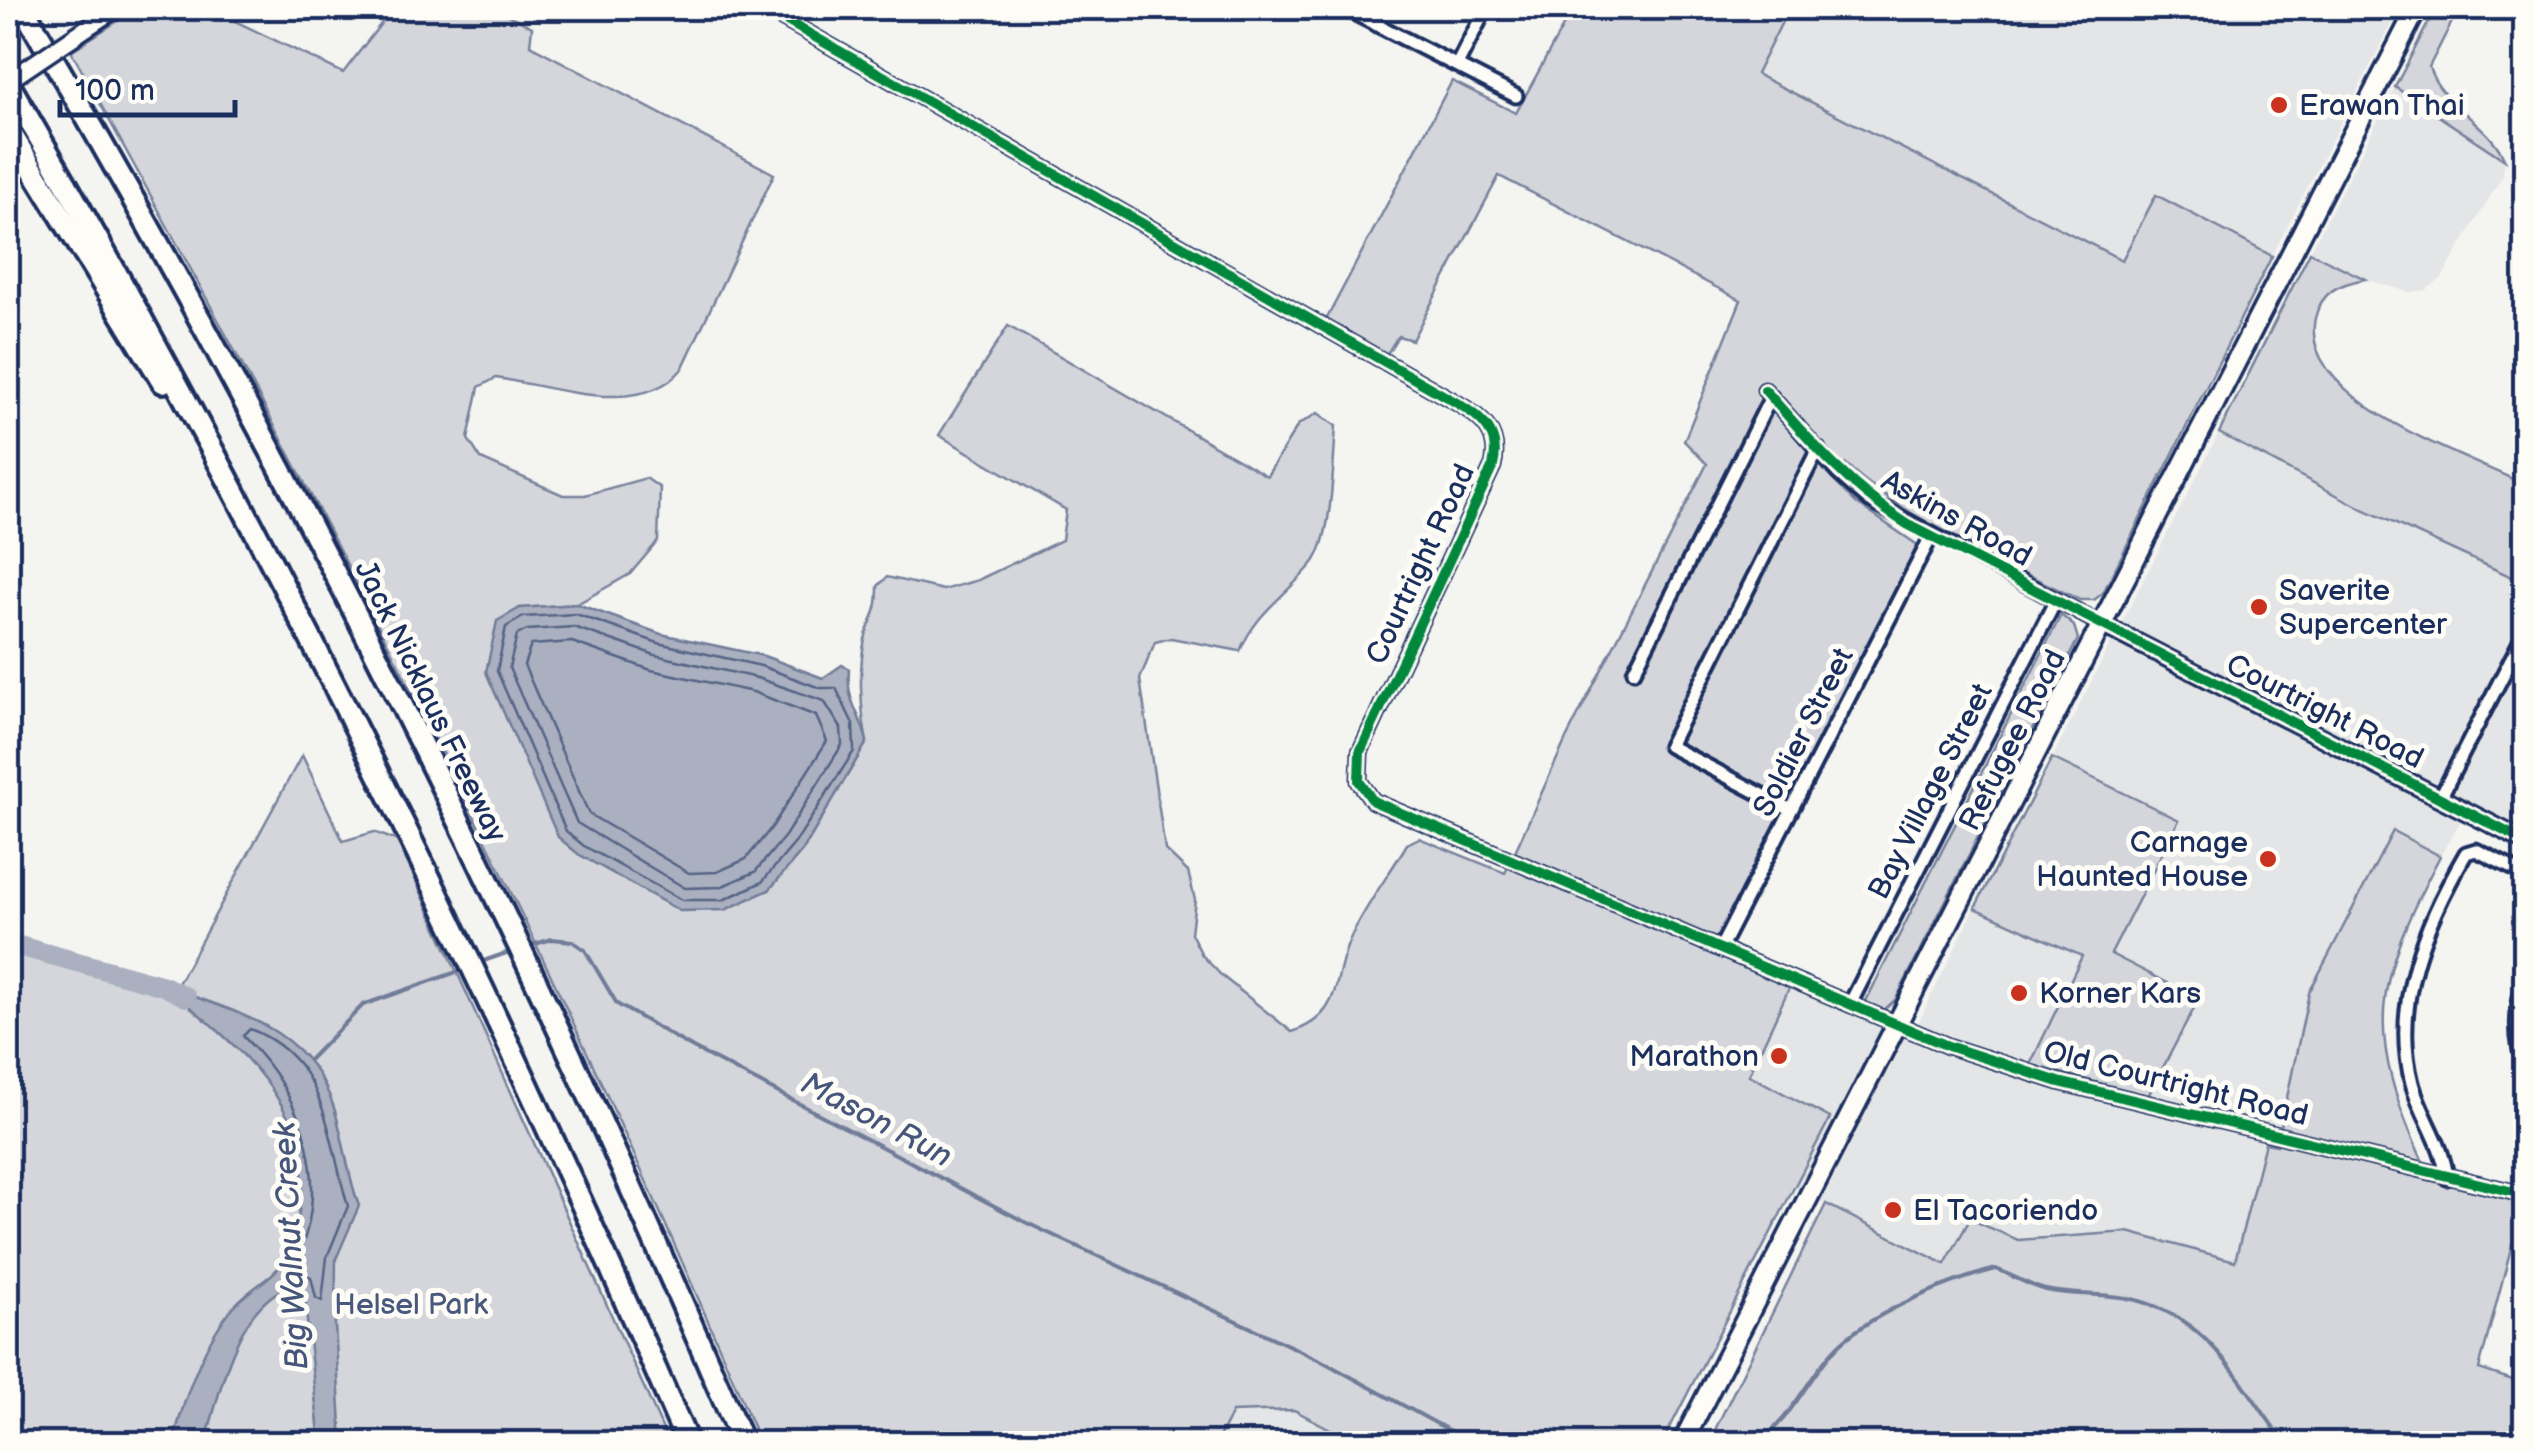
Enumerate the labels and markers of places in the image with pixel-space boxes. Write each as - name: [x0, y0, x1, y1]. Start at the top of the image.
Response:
- place label: Erawan Thai: [2299, 88, 2465, 124]
- marker: Erawan Thai: [2268, 94, 2290, 116]
- place label: Saverite Supercenter: [2279, 573, 2448, 643]
- marker: Saverite Supercenter: [2248, 596, 2270, 618]
- place label: Carnage Haunted House: [2036, 825, 2248, 895]
- marker: Carnage Haunted House: [2257, 848, 2279, 870]
- place label: Korner Kars: [2039, 976, 2201, 1012]
- marker: Korner Kars: [2008, 982, 2030, 1004]
- place label: Marathon: [1629, 1039, 1759, 1075]
- marker: Marathon: [1768, 1045, 1790, 1067]
- place label: El Tacoriendo: [1913, 1193, 2098, 1229]
- marker: El Tacoriendo: [1882, 1199, 1904, 1221]

